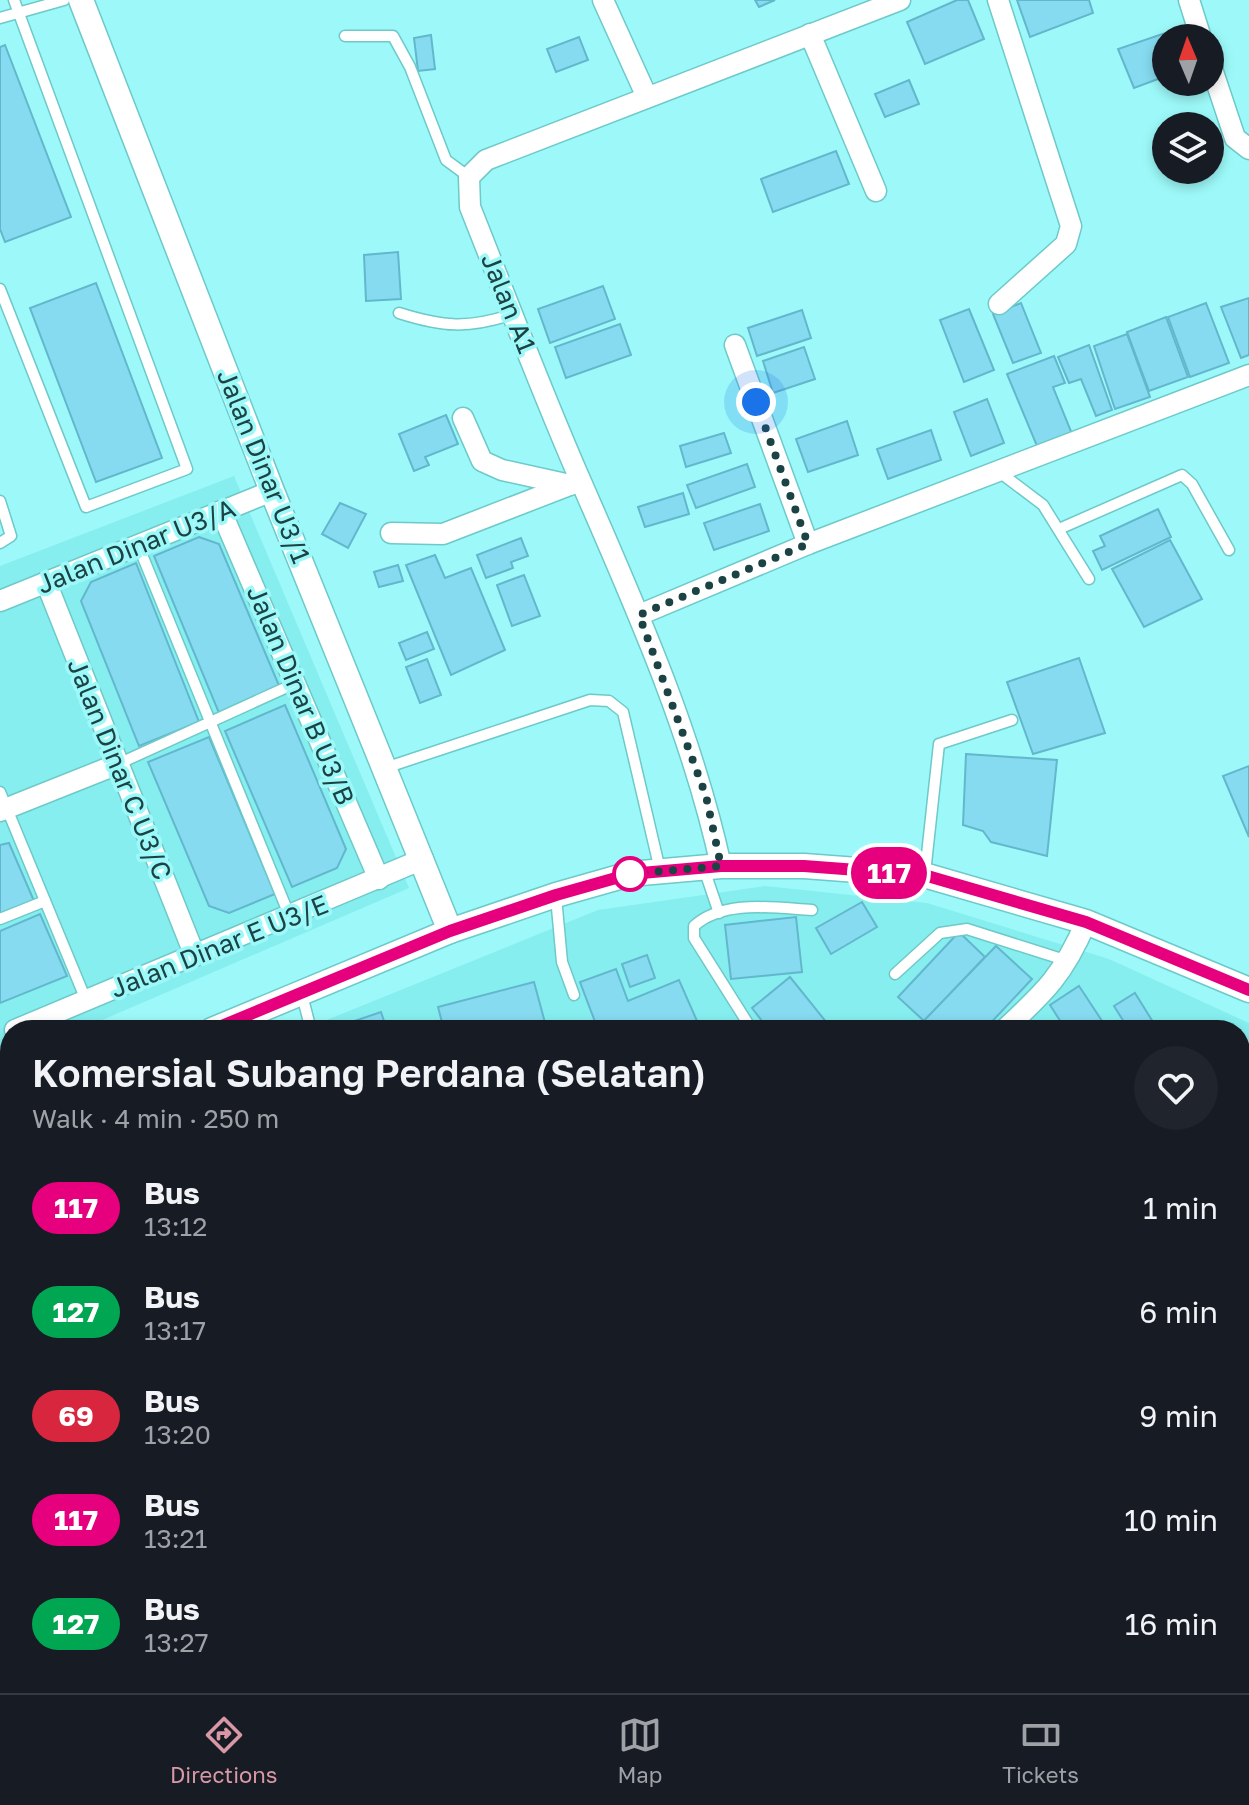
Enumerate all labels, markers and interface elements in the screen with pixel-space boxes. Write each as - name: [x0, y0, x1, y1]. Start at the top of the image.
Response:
- north arrow: [1152, 24, 1224, 96]
- map controls: [1152, 24, 1224, 184]
- button: layers: [1152, 112, 1224, 184]
- street label: Jalan A1: [475, 249, 543, 357]
- street label: Jalan Dinar U3/1: [211, 365, 317, 567]
- your location: [736, 382, 776, 422]
- street label: Jalan Dinar U3/A: [32, 492, 240, 600]
- street label: Jalan Dinar B U3/B: [241, 581, 361, 809]
- street label: Jalan Dinar C U3/C: [61, 654, 179, 884]
- line badge: 117: [843, 847, 935, 899]
- text: 117: [867, 856, 911, 889]
- unlabelled marker: [613, 857, 647, 891]
- street label: Jalan Dinar E U3/E: [106, 888, 332, 1004]
- button: heart: [1134, 1046, 1218, 1130]
- text: Komersial Subang Perdana (Selatan): [32, 1050, 706, 1095]
- text: Walk · 4 min · 250 m: [32, 1103, 279, 1134]
- text: Bus: [144, 1175, 200, 1211]
- text: 1 min: [1143, 1190, 1218, 1226]
- text: 117: [54, 1191, 98, 1224]
- text: 13:12: [144, 1211, 207, 1242]
- text: Bus: [144, 1279, 200, 1315]
- text: 6 min: [1139, 1294, 1218, 1330]
- text: 127: [53, 1295, 99, 1328]
- text: 13:17: [144, 1315, 206, 1346]
- text: Bus: [144, 1383, 200, 1419]
- text: 9 min: [1139, 1398, 1218, 1434]
- text: 69: [58, 1399, 94, 1432]
- text: 13:20: [144, 1419, 211, 1450]
- text: Bus: [144, 1487, 200, 1523]
- text: 10 min: [1124, 1502, 1218, 1538]
- text: 117: [54, 1503, 98, 1536]
- text: 13:21: [144, 1523, 207, 1554]
- text: Bus: [144, 1591, 200, 1627]
- text: 16 min: [1125, 1606, 1218, 1642]
- text: 127: [53, 1607, 99, 1640]
- text: 13:27: [144, 1627, 208, 1658]
- tab: Directions: [170, 1713, 277, 1788]
- tab: Map: [617, 1713, 662, 1788]
- tab: Tickets: [1002, 1713, 1079, 1788]

